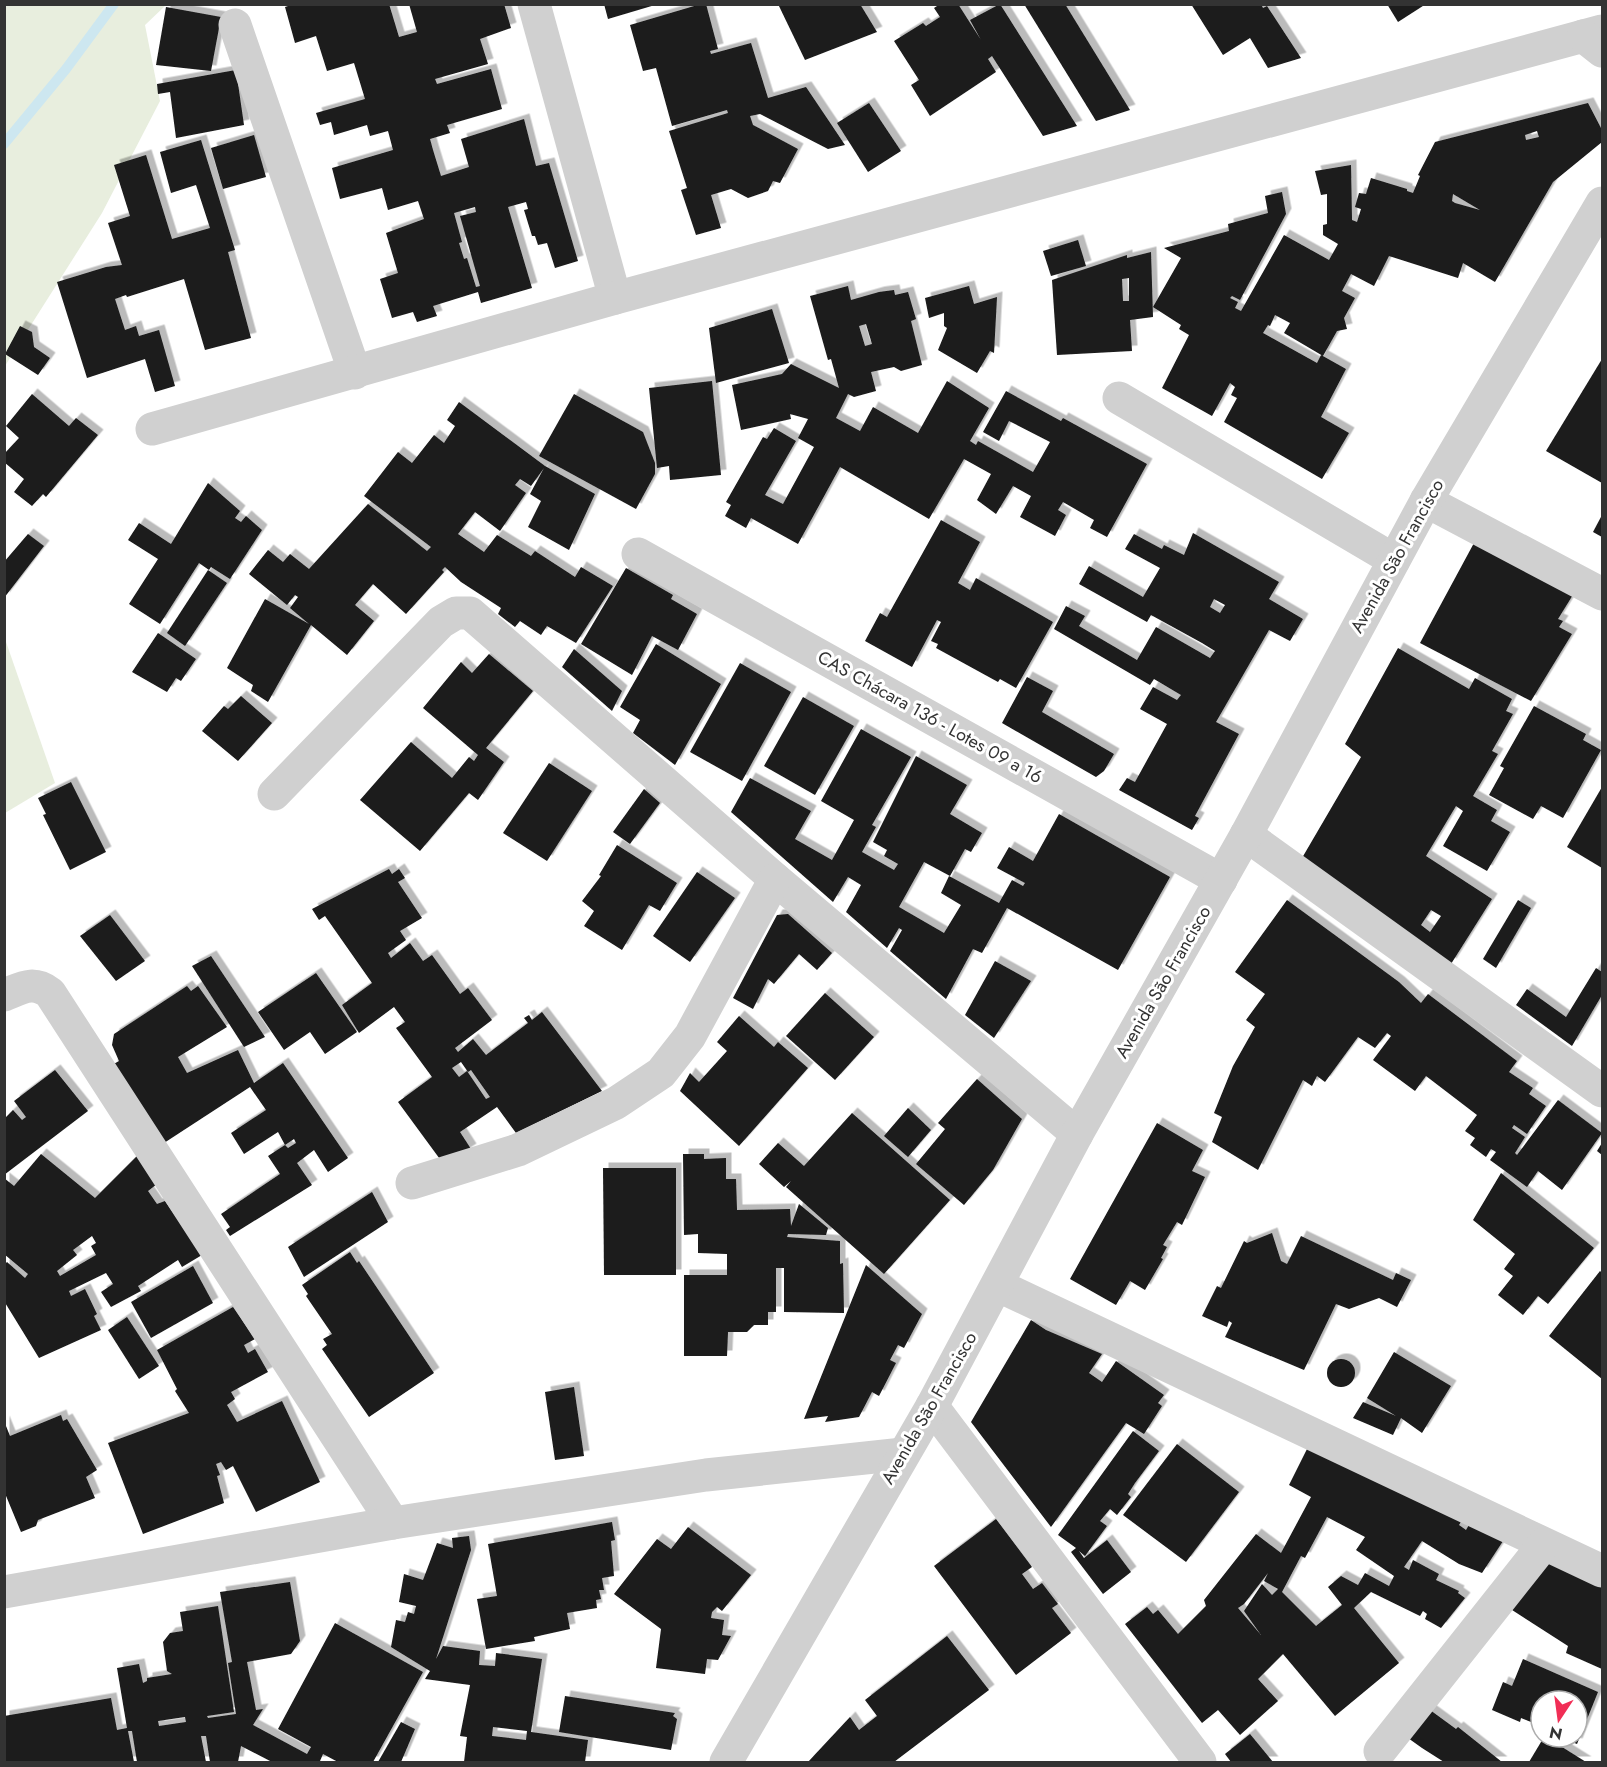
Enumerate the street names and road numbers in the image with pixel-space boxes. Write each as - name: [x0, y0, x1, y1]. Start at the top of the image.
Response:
- street label: Avenida São Francisco: [1344, 474, 1450, 638]
- street label: CAS Chácara 136 - Lotes 09 a 16: [813, 644, 1047, 790]
- street label: Avenida São Francisco: [1109, 901, 1217, 1063]
- street label: Avenida São Francisco: [875, 1327, 983, 1489]

